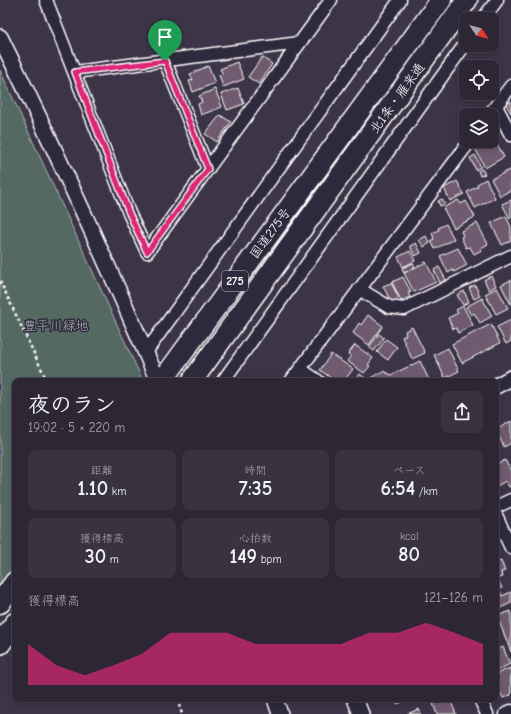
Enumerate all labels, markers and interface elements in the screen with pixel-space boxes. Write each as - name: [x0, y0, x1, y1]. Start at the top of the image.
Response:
- north arrow: [459, 12, 499, 52]
- map controls: [459, 12, 499, 148]
- pin: [148, 20, 182, 61]
- icon: arrive: [154, 26, 176, 48]
- street label: 北1条・雁来通: [366, 60, 428, 136]
- button: locate: [459, 60, 499, 100]
- button: layers: [459, 108, 499, 148]
- street label: 国道275号: [247, 205, 293, 261]
- road number: 275: [222, 271, 248, 291]
- park label: 豊平川緑地: [23, 318, 89, 333]
- button: share: [441, 391, 483, 433]
- text: 夜のラン: [28, 392, 116, 418]
- text: 19:02 · 5 × 220 m: [28, 420, 125, 435]
- text: 距離: [91, 464, 113, 477]
- text: 時間: [244, 464, 266, 477]
- text: ペース: [393, 464, 425, 477]
- text: 1.10: [77, 477, 108, 500]
- text: 7:35: [239, 477, 272, 500]
- text: 6:54: [380, 477, 415, 500]
- text: km: [108, 485, 126, 498]
- text: /km: [415, 485, 438, 498]
- text: kcal: [400, 530, 418, 543]
- text: 獲得標高: [80, 532, 124, 545]
- text: 心拍数: [239, 532, 272, 545]
- text: 80: [398, 543, 420, 566]
- text: 30: [85, 545, 106, 568]
- text: 149: [229, 545, 257, 568]
- text: m: [106, 553, 119, 566]
- text: bpm: [257, 553, 281, 566]
- text: 121–126 m: [424, 590, 483, 605]
- text: 獲得標高: [28, 593, 80, 608]

